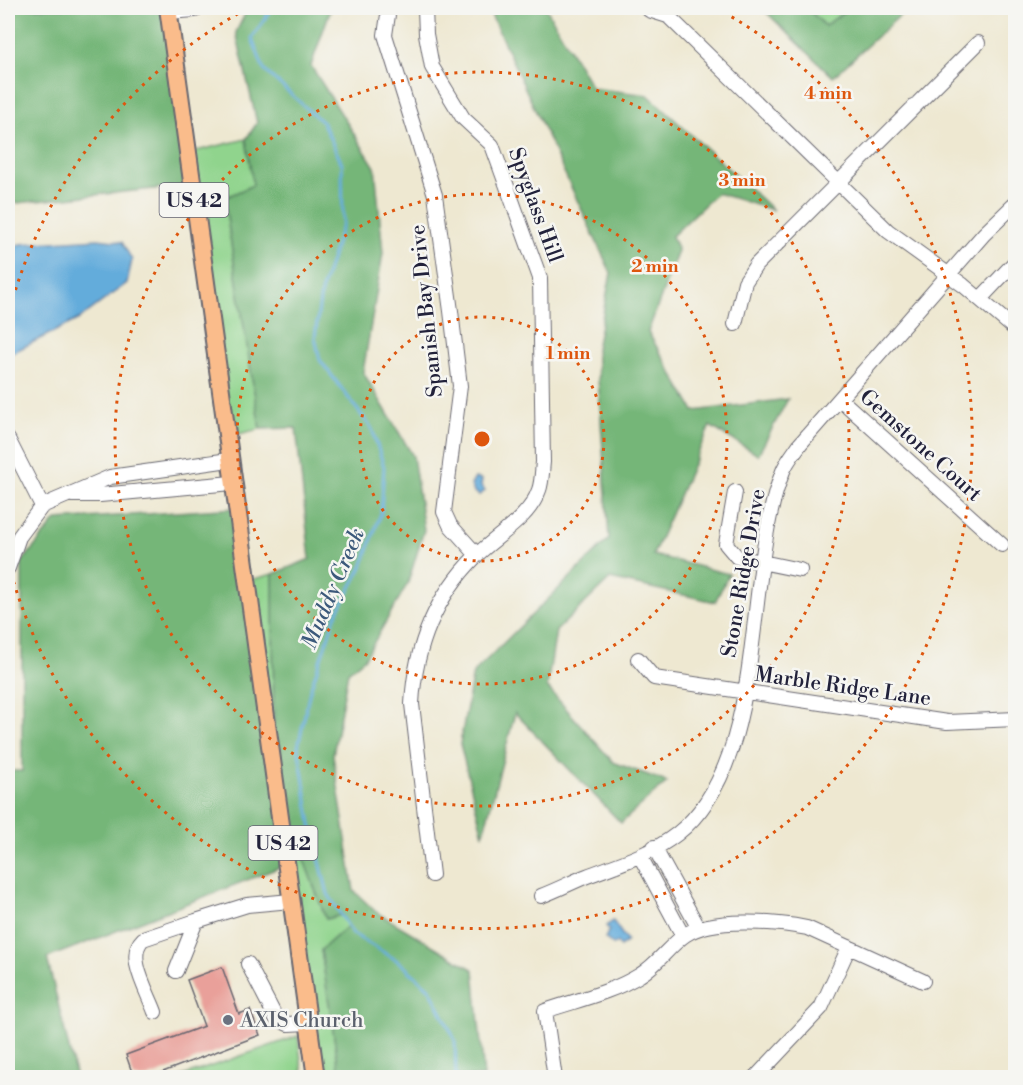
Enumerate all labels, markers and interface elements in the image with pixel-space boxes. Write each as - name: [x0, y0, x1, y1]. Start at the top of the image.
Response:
- text: 4 min: [804, 82, 852, 105]
- street label: Spyglass Hill: [502, 144, 568, 266]
- text: 3 min: [719, 169, 765, 192]
- road number: US 42: [160, 183, 228, 217]
- street label: Spanish Bay Drive: [405, 223, 449, 399]
- text: 2 min: [631, 255, 679, 278]
- text: 1 min: [546, 342, 590, 365]
- street label: Gemstone Court: [854, 384, 987, 508]
- centre of rings: [472, 429, 492, 449]
- street label: Stone Ridge Drive: [716, 487, 772, 660]
- water label: Muddy Creek: [296, 524, 371, 653]
- street label: Marble Ridge Lane: [753, 662, 933, 712]
- road number: US 42: [248, 826, 318, 860]
- place label: AXIS Church: [239, 1008, 364, 1034]
- marker: AXIS Church: [221, 1013, 235, 1027]

